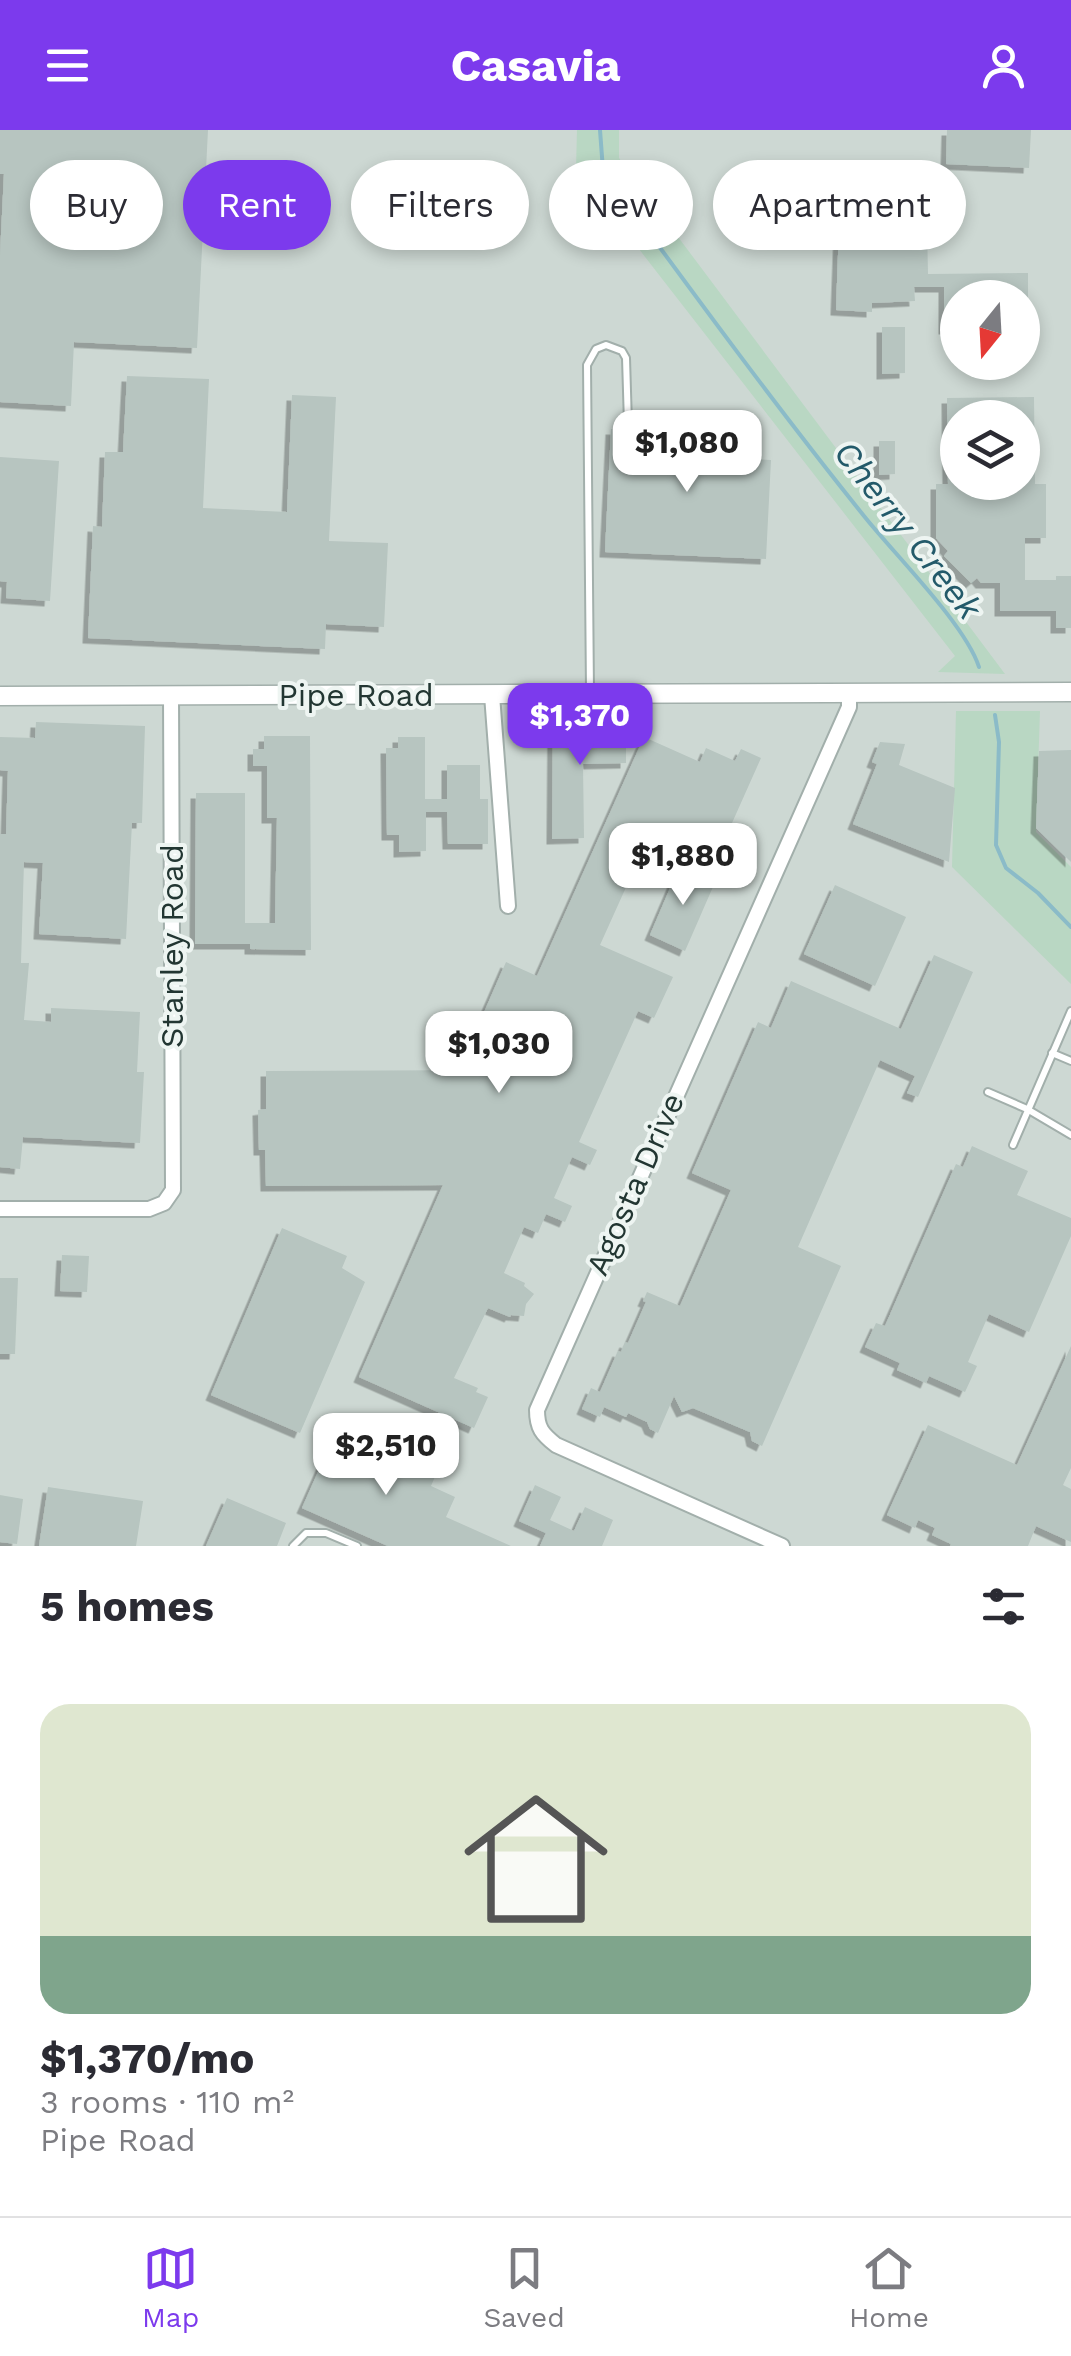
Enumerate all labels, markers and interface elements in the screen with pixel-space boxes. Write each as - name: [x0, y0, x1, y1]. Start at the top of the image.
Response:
- icon: menu: [40, 38, 95, 93]
- icon: person: [976, 38, 1031, 93]
- text: Casavia: [450, 39, 621, 92]
- chip: Buy: [30, 160, 163, 250]
- chip: Rent: [183, 160, 331, 250]
- chip: Filters: [351, 160, 529, 250]
- chip: New: [549, 160, 693, 250]
- chip: Apartment: [713, 160, 966, 250]
- north arrow: [940, 280, 1040, 380]
- map controls: [940, 280, 1040, 500]
- button: layers: [940, 400, 1040, 500]
- pin: $1,080: [606, 410, 768, 495]
- text: $1,080: [635, 423, 739, 461]
- water label: Cherry Creek: [825, 432, 992, 629]
- street label: Pipe Road: [278, 676, 434, 714]
- pin: $1,370: [499, 683, 661, 768]
- text: $1,370: [530, 696, 630, 734]
- pin: $1,880: [602, 823, 764, 908]
- text: $1,880: [631, 836, 735, 874]
- street label: Stanley Road: [153, 844, 191, 1048]
- pin: $1,030: [418, 1011, 580, 1096]
- text: $1,030: [447, 1024, 551, 1062]
- street label: Agosta Drive: [578, 1087, 692, 1281]
- pin: $2,510: [305, 1413, 467, 1498]
- text: $2,510: [335, 1426, 437, 1464]
- icon: filters: [976, 1579, 1031, 1634]
- text: 5 homes: [40, 1582, 214, 1631]
- icon: home: [446, 1769, 626, 1949]
- text: $1,370/mo: [40, 2034, 254, 2083]
- text: 3 rooms · 110 m²: [40, 2083, 294, 2121]
- text: Pipe Road: [40, 2121, 196, 2159]
- tab: Map: [142, 2241, 199, 2334]
- tab: Saved: [483, 2241, 565, 2334]
- tab: Home: [849, 2241, 929, 2334]

